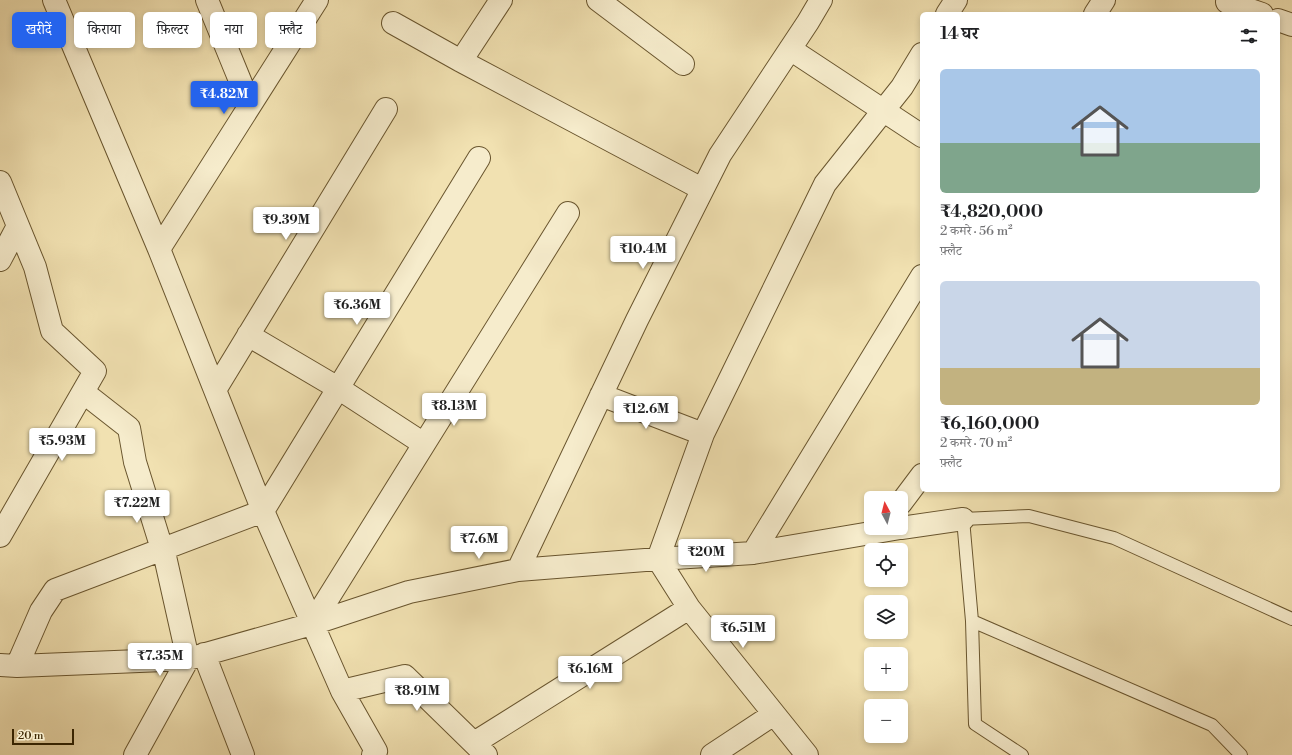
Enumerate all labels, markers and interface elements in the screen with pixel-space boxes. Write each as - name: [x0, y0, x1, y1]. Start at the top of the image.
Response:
- chip: खरीदें: [12, 12, 66, 48]
- chip: किराया: [74, 12, 135, 48]
- chip: फ़िल्टर: [143, 12, 202, 48]
- chip: नया: [210, 12, 257, 48]
- chip: फ़्लैट: [265, 12, 316, 48]
- text: 14 घर: [940, 23, 978, 45]
- icon: filters: [1238, 25, 1260, 47]
- pin: ₹4.82M: [191, 81, 257, 115]
- text: ₹4.82M: [200, 86, 248, 102]
- icon: home: [1064, 95, 1136, 167]
- text: ₹4,820,000: [940, 201, 1043, 223]
- pin: ₹9.39M: [253, 207, 319, 241]
- text: ₹9.39M: [262, 212, 310, 228]
- text: 2 कमरे · 56 m²: [940, 223, 1013, 239]
- pin: ₹10.4M: [610, 236, 676, 270]
- text: ₹10.4M: [619, 241, 667, 257]
- text: फ़्लैट: [940, 243, 962, 259]
- pin: ₹6.36M: [324, 292, 390, 326]
- text: ₹6.36M: [333, 297, 381, 313]
- icon: home: [1064, 307, 1136, 379]
- pin: ₹8.13M: [421, 393, 487, 427]
- pin: ₹12.6M: [613, 396, 679, 430]
- text: ₹8.13M: [431, 398, 477, 414]
- text: ₹12.6M: [623, 401, 669, 417]
- text: ₹6,160,000: [940, 413, 1039, 435]
- pin: ₹5.93M: [29, 428, 95, 462]
- text: ₹5.93M: [38, 433, 86, 449]
- text: 2 कमरे · 70 m²: [940, 435, 1012, 451]
- text: फ़्लैट: [940, 455, 962, 471]
- pin: ₹7.22M: [104, 490, 170, 524]
- north arrow: [864, 491, 908, 535]
- map controls: [864, 491, 908, 743]
- text: ₹7.22M: [114, 495, 160, 511]
- pin: ₹7.6M: [451, 526, 507, 560]
- text: ₹7.6M: [460, 531, 498, 547]
- pin: ₹20M: [682, 539, 730, 573]
- button: locate: [864, 543, 908, 587]
- text: ₹20M: [687, 544, 725, 560]
- button: layers: [864, 595, 908, 639]
- pin: ₹6.51M: [710, 615, 776, 649]
- text: ₹6.51M: [720, 620, 766, 636]
- pin: ₹7.35M: [127, 643, 193, 677]
- button: +: [864, 647, 908, 691]
- text: ₹7.35M: [137, 648, 183, 664]
- pin: ₹6.16M: [557, 656, 623, 690]
- text: ₹6.16M: [567, 661, 613, 677]
- pin: ₹8.91M: [384, 678, 450, 712]
- text: ₹8.91M: [394, 683, 440, 699]
- button: −: [864, 699, 908, 743]
- scale bar: [12, 727, 74, 746]
- text: 20 m: [18, 729, 43, 743]

